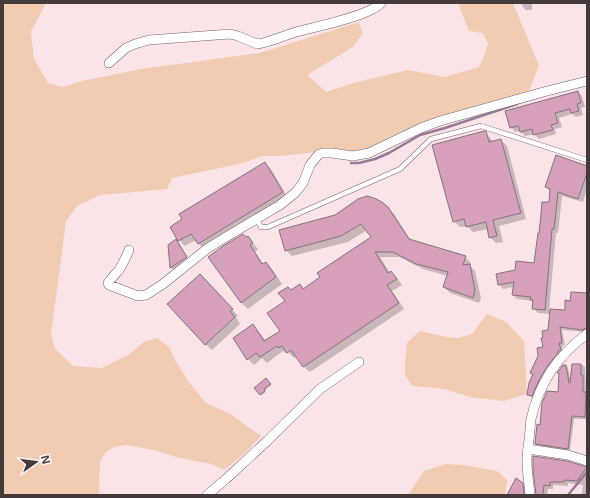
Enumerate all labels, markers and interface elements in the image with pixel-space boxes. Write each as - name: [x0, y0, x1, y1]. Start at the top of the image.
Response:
- north arrow: [16, 442, 56, 482]
- text: N: [38, 453, 55, 466]

